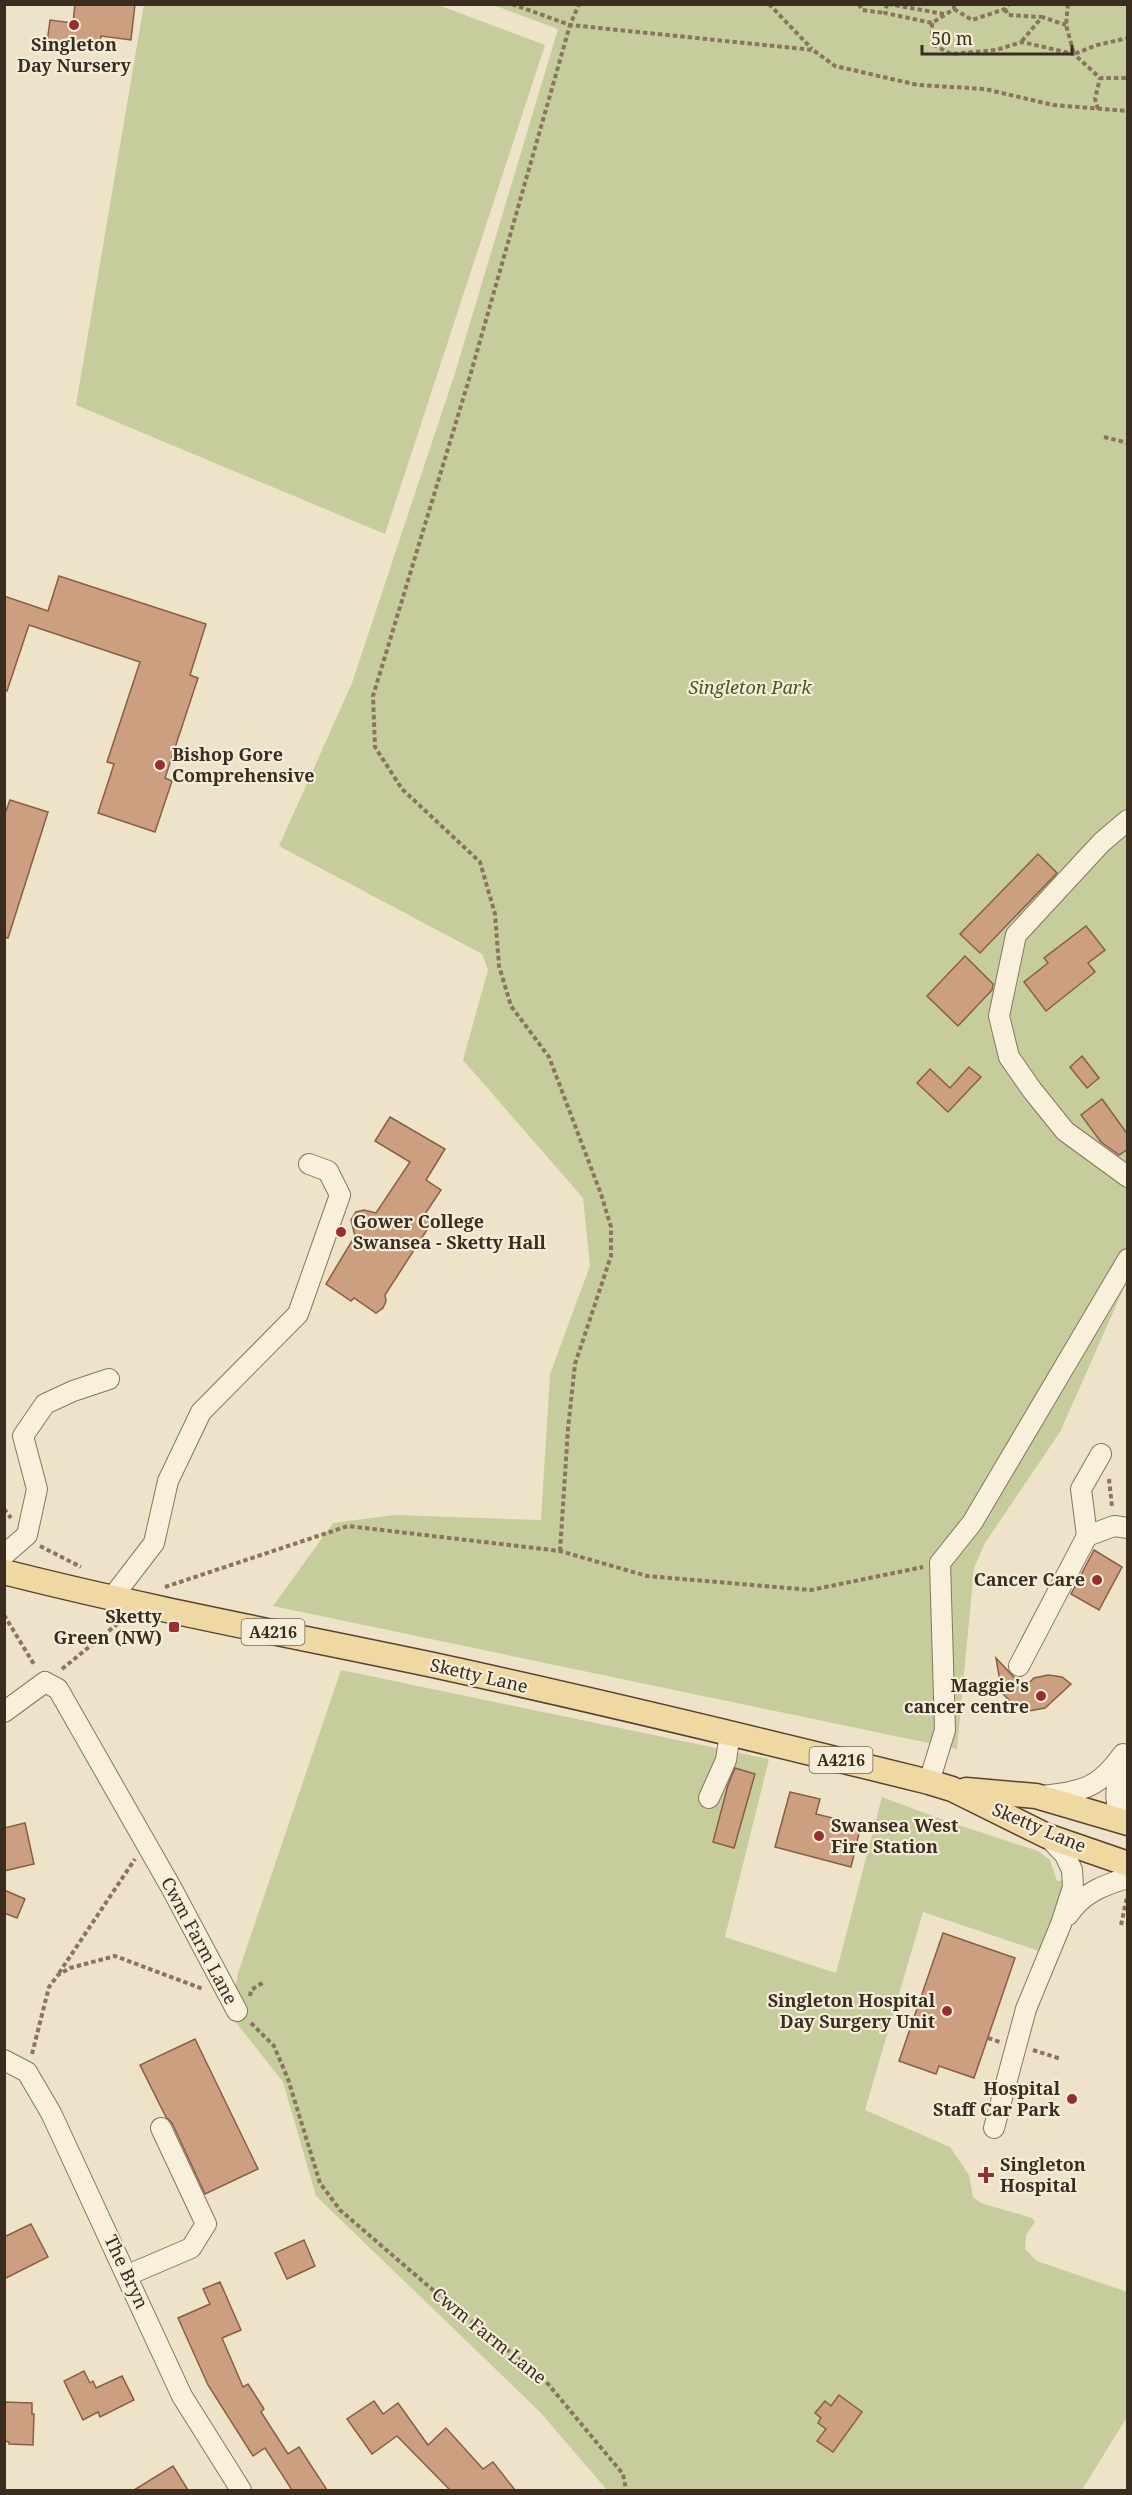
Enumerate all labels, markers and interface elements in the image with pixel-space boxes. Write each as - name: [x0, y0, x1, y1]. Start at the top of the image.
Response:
- marker: Singleton Day Nursery: [67, 18, 81, 32]
- scale bar: [922, 18, 1072, 56]
- text: 50 m: [931, 26, 973, 50]
- place label: Singleton Day Nursery: [17, 32, 131, 77]
- park label: Singleton Park: [688, 675, 812, 699]
- place label: Bishop Gore Comprehensive: [172, 742, 315, 787]
- marker: Bishop Gore Comprehensive: [153, 758, 167, 772]
- place label: Gower College Swansea - Sketty Hall: [353, 1209, 547, 1254]
- marker: Gower College Swansea - Sketty Hall: [334, 1225, 348, 1239]
- place label: Cancer Care: [974, 1567, 1085, 1591]
- marker: Cancer Care: [1090, 1573, 1104, 1587]
- place label: Sketty Green (NW): [54, 1604, 163, 1649]
- road number: A4216: [242, 1619, 304, 1645]
- marker: Sketty Green (NW): [167, 1620, 181, 1634]
- street label: Sketty Lane: [428, 1652, 530, 1698]
- place label: Maggie's cancer centre: [904, 1673, 1029, 1718]
- marker: Maggie's cancer centre: [1034, 1689, 1048, 1703]
- road number: A4216: [810, 1747, 872, 1773]
- street label: Sketty Lane: [989, 1797, 1090, 1858]
- place label: Swansea West Fire Station: [831, 1813, 958, 1858]
- marker: Swansea West Fire Station: [812, 1829, 826, 1843]
- street label: Cwm Farm Lane: [156, 1873, 244, 2008]
- place label: Singleton Hospital Day Surgery Unit: [768, 1988, 936, 2033]
- marker: Singleton Hospital Day Surgery Unit: [940, 2004, 954, 2018]
- place label: Hospital Staff Car Park: [933, 2076, 1061, 2121]
- marker: Hospital Staff Car Park: [1065, 2092, 1079, 2106]
- place label: Singleton Hospital: [1000, 2152, 1086, 2197]
- marker: Singleton Hospital: [977, 2166, 995, 2184]
- street label: The Bryn: [99, 2231, 155, 2313]
- street label: Cwm Farm Lane: [427, 2282, 552, 2389]

